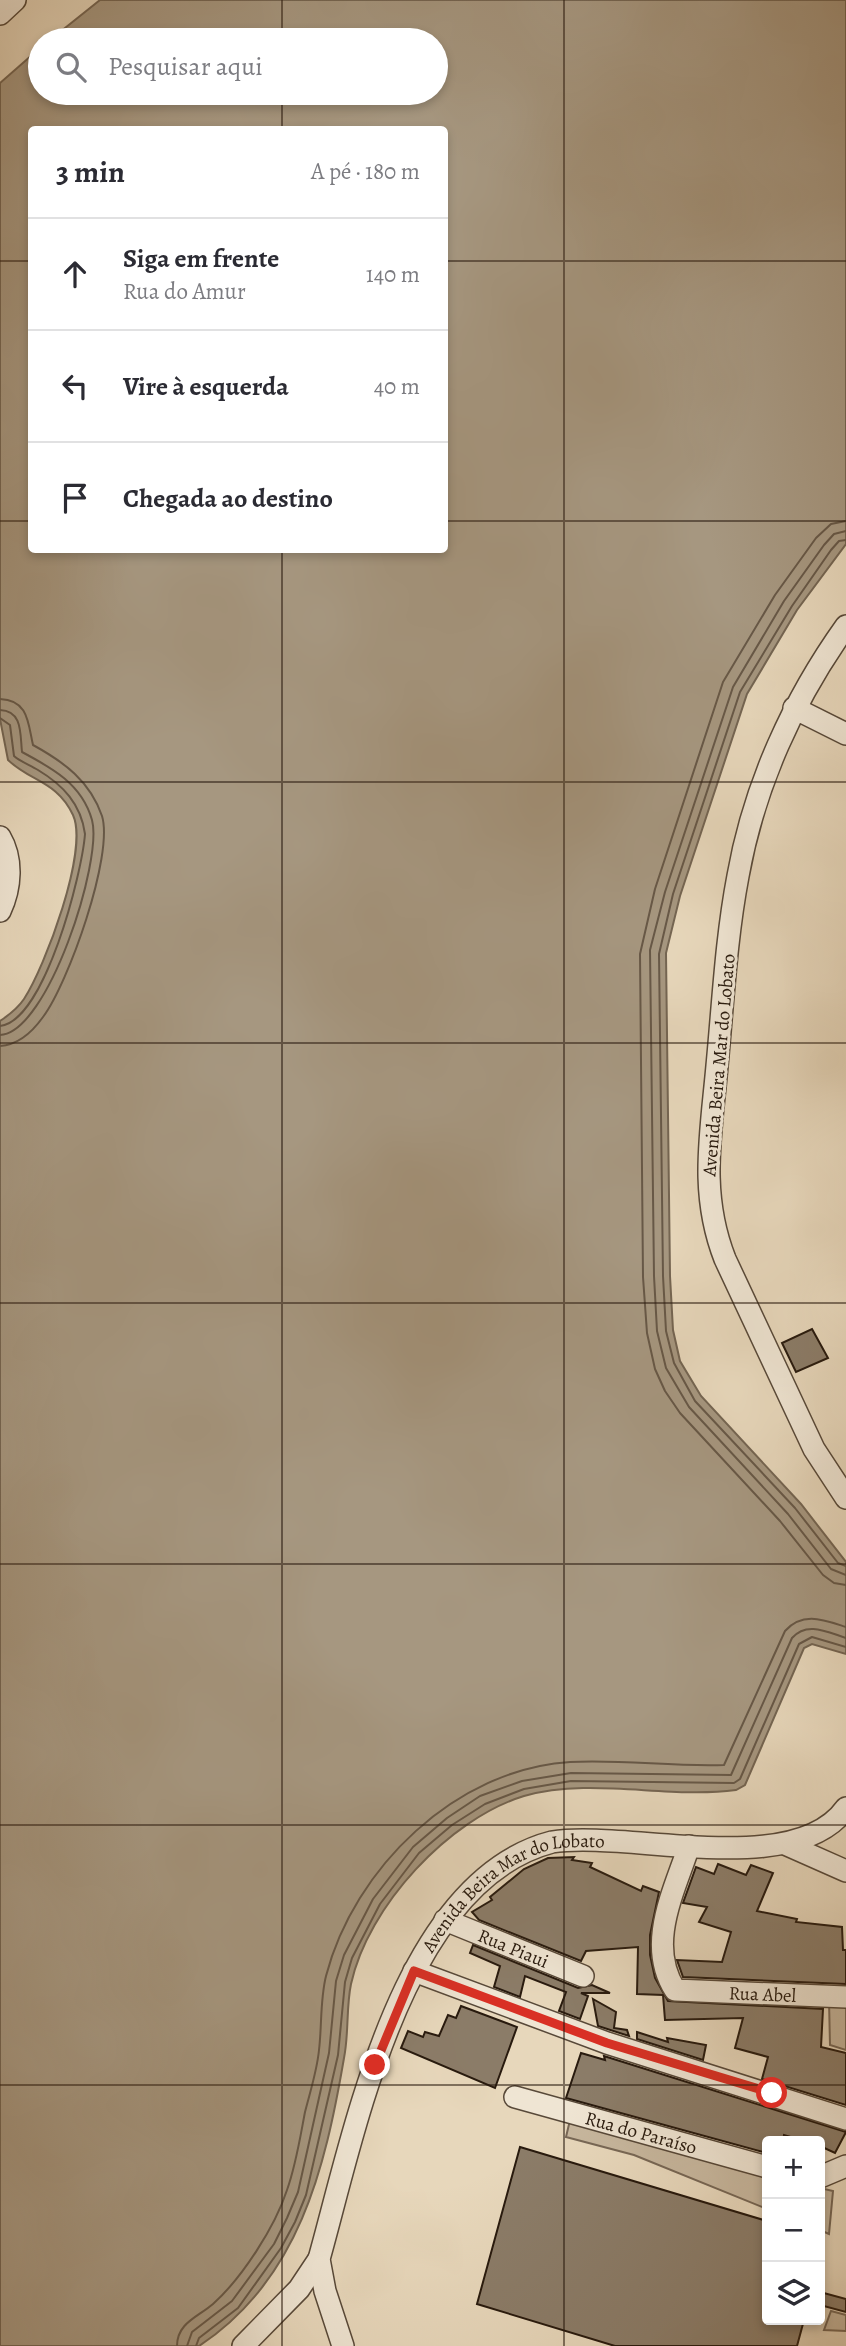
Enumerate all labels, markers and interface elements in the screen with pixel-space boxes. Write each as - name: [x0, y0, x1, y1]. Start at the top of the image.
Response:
- search box: [28, 28, 448, 105]
- icon: search: [52, 48, 90, 86]
- text: Pesquisar aqui: [108, 49, 263, 84]
- text: 3 min: [56, 152, 125, 192]
- text: A pé · 180 m: [311, 156, 420, 187]
- text: Siga em frente: [123, 241, 279, 276]
- icon: ahead: [56, 255, 94, 293]
- text: 140 m: [366, 259, 420, 290]
- text: Rua do Amur: [123, 276, 246, 307]
- icon: left: [56, 367, 94, 405]
- text: Vire à esquerda: [123, 369, 289, 404]
- text: 40 m: [374, 371, 420, 402]
- icon: arrive: [56, 479, 94, 517]
- text: Chegada ao destino: [123, 481, 333, 516]
- street label: Avenida Beira Mar do Lobato: [696, 953, 742, 1178]
- street label: Avenida Beira Mar do Lobato: [415, 1828, 605, 1958]
- street label: Rua Piaui: [474, 1923, 552, 1975]
- street label: Rua Abel: [728, 1980, 797, 2009]
- route end: [359, 2049, 390, 2080]
- route start: [756, 2077, 787, 2108]
- street label: Rua do Paraíso: [582, 2105, 700, 2161]
- map controls: [762, 2136, 825, 2325]
- button: +: [762, 2136, 825, 2199]
- button: −: [762, 2199, 825, 2262]
- button: layers: [762, 2262, 825, 2325]

